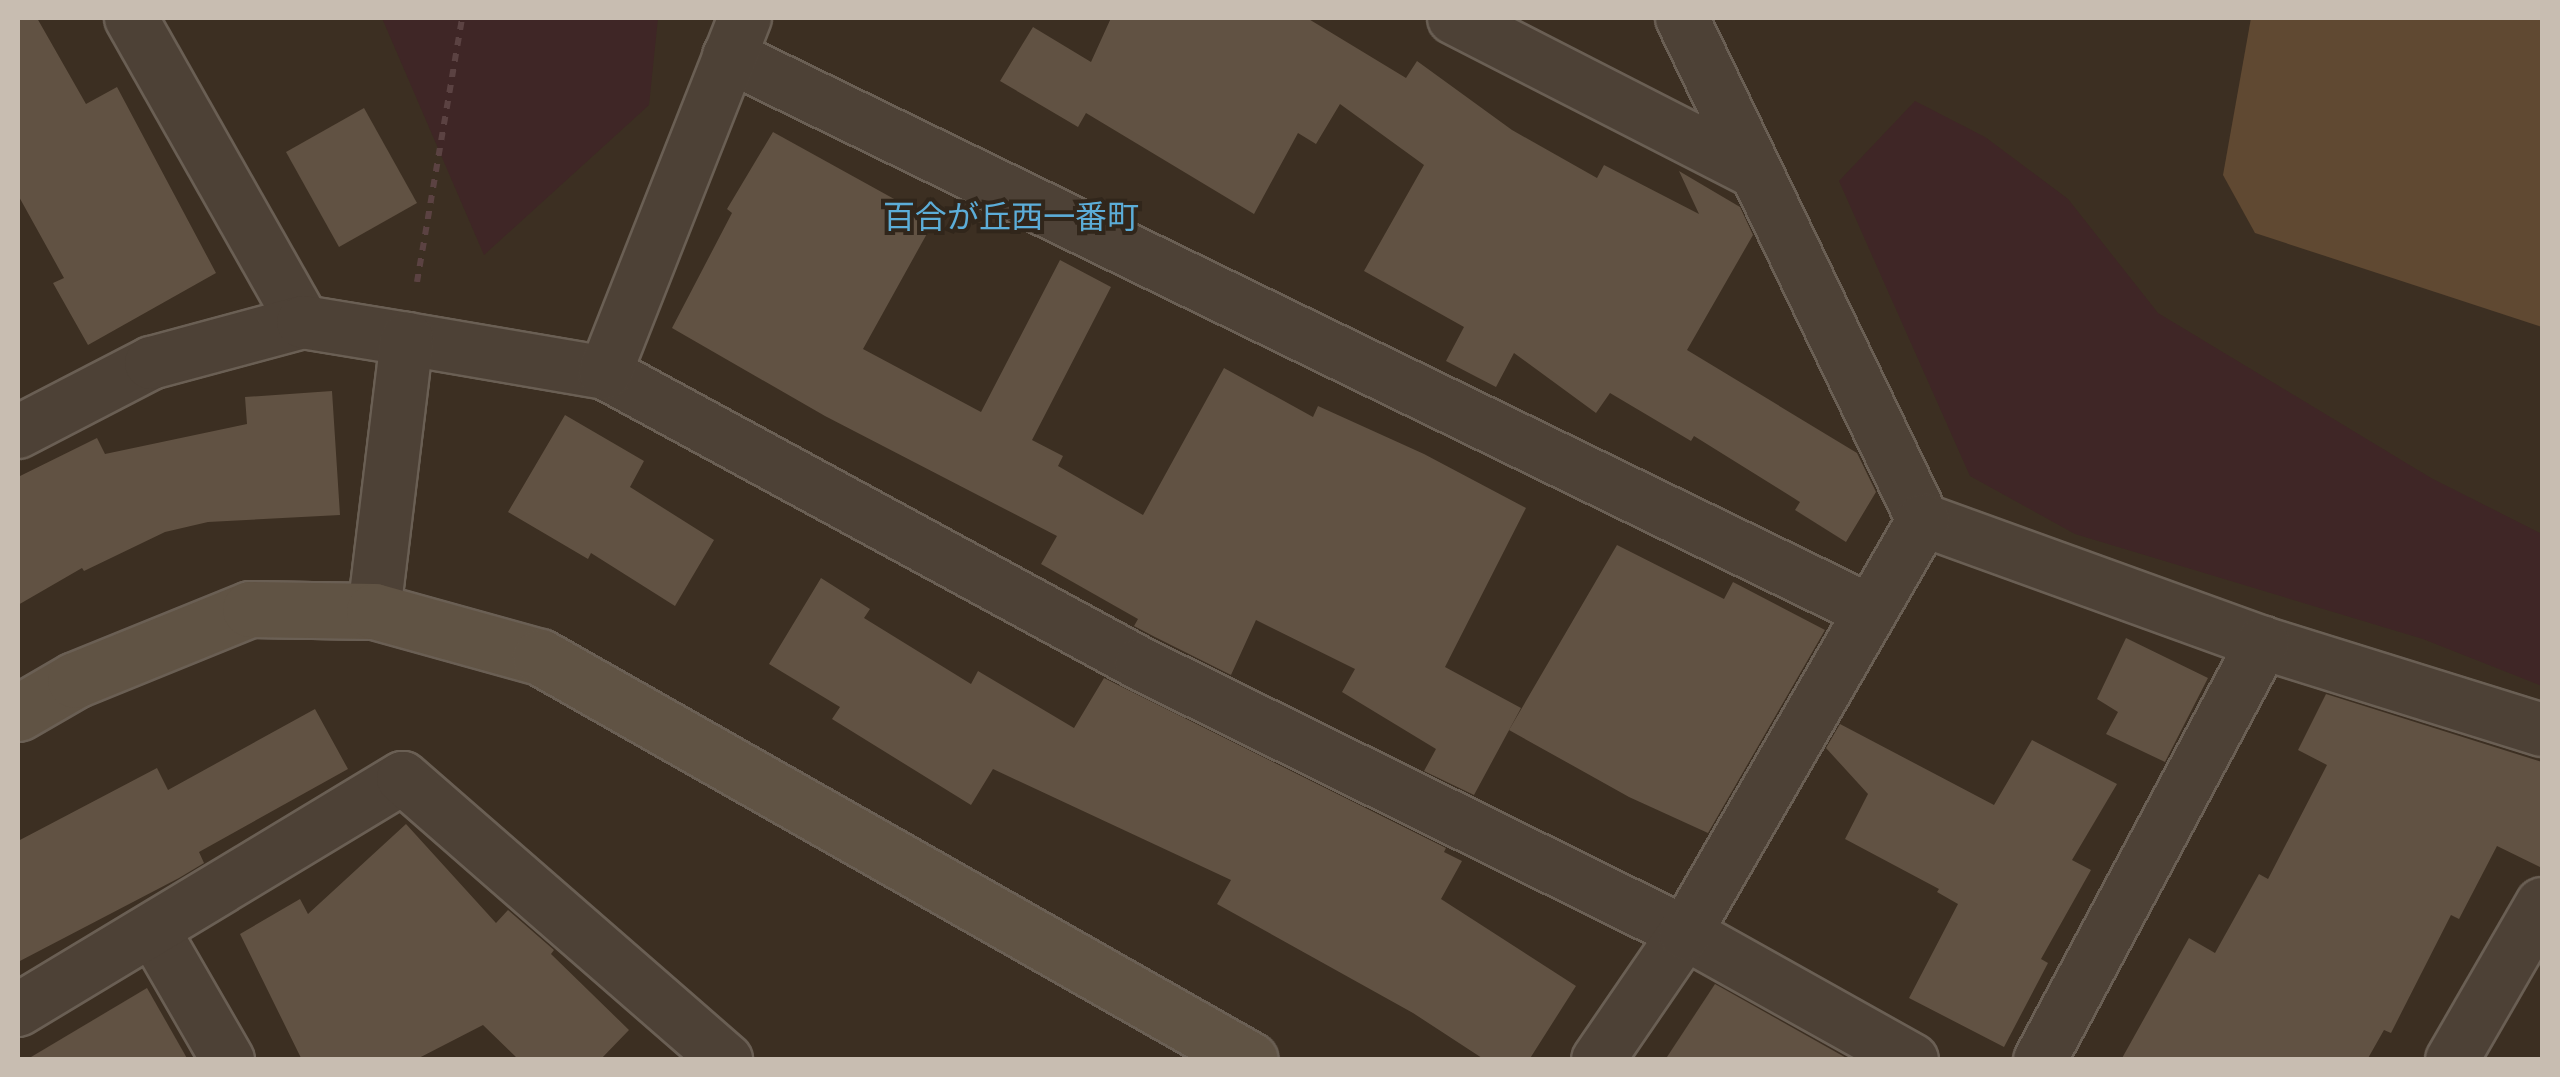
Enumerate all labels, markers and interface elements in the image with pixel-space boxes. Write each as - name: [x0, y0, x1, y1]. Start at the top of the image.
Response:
- district label: 百合が丘西一番町: [883, 197, 1139, 235]

